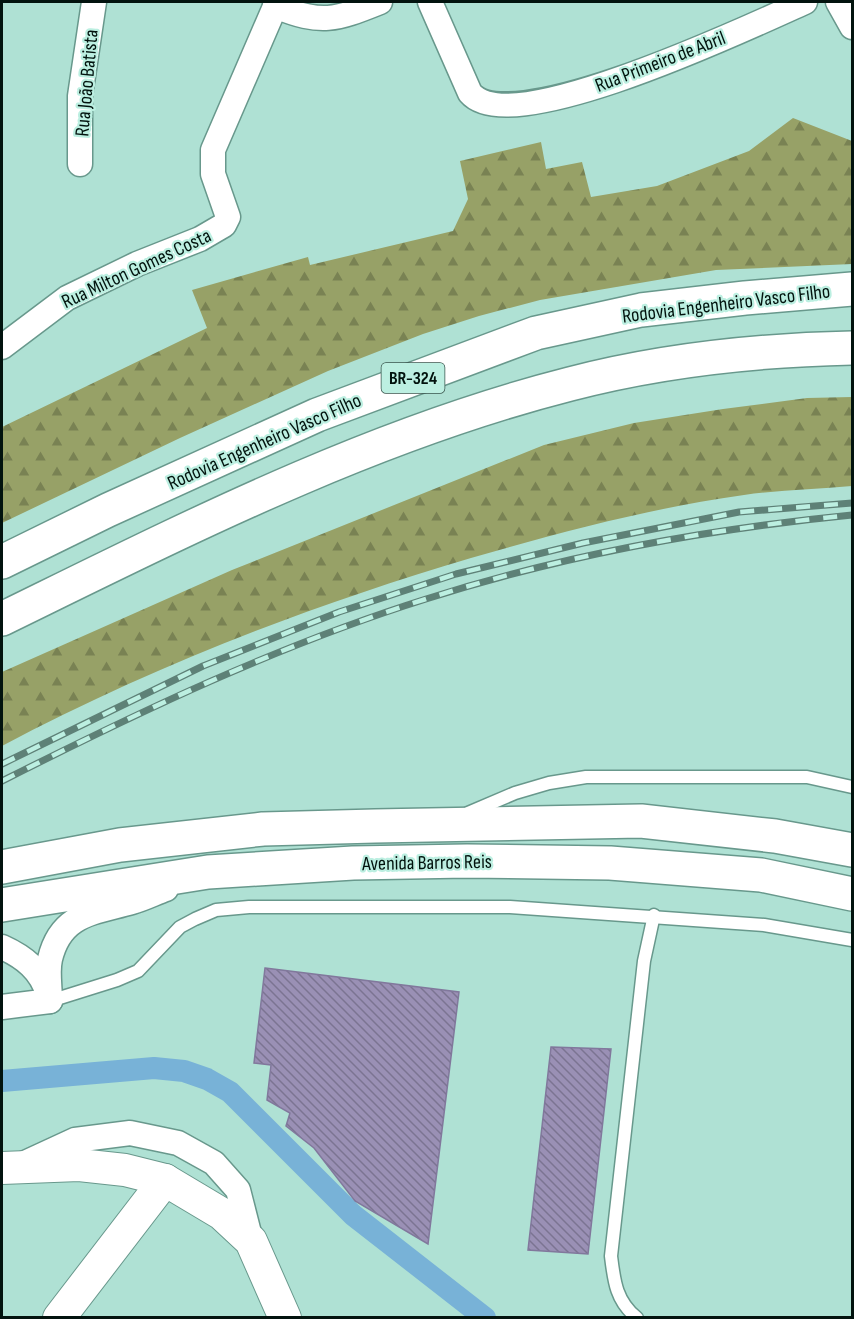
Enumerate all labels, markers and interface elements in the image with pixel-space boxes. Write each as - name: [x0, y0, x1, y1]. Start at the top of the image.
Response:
- street label: Rua Primeiro de Abril: [592, 26, 729, 98]
- street label: Rua João Batista: [70, 29, 104, 138]
- street label: Rua Milton Gomes Costa: [58, 224, 215, 314]
- street label: Rodovia Engenheiro Vasco Filho: [621, 279, 832, 329]
- road number: BR-324: [382, 363, 444, 393]
- street label: Rodovia Engenheiro Vasco Filho: [164, 388, 365, 495]
- street label: Avenida Barros Reis: [361, 850, 492, 876]

